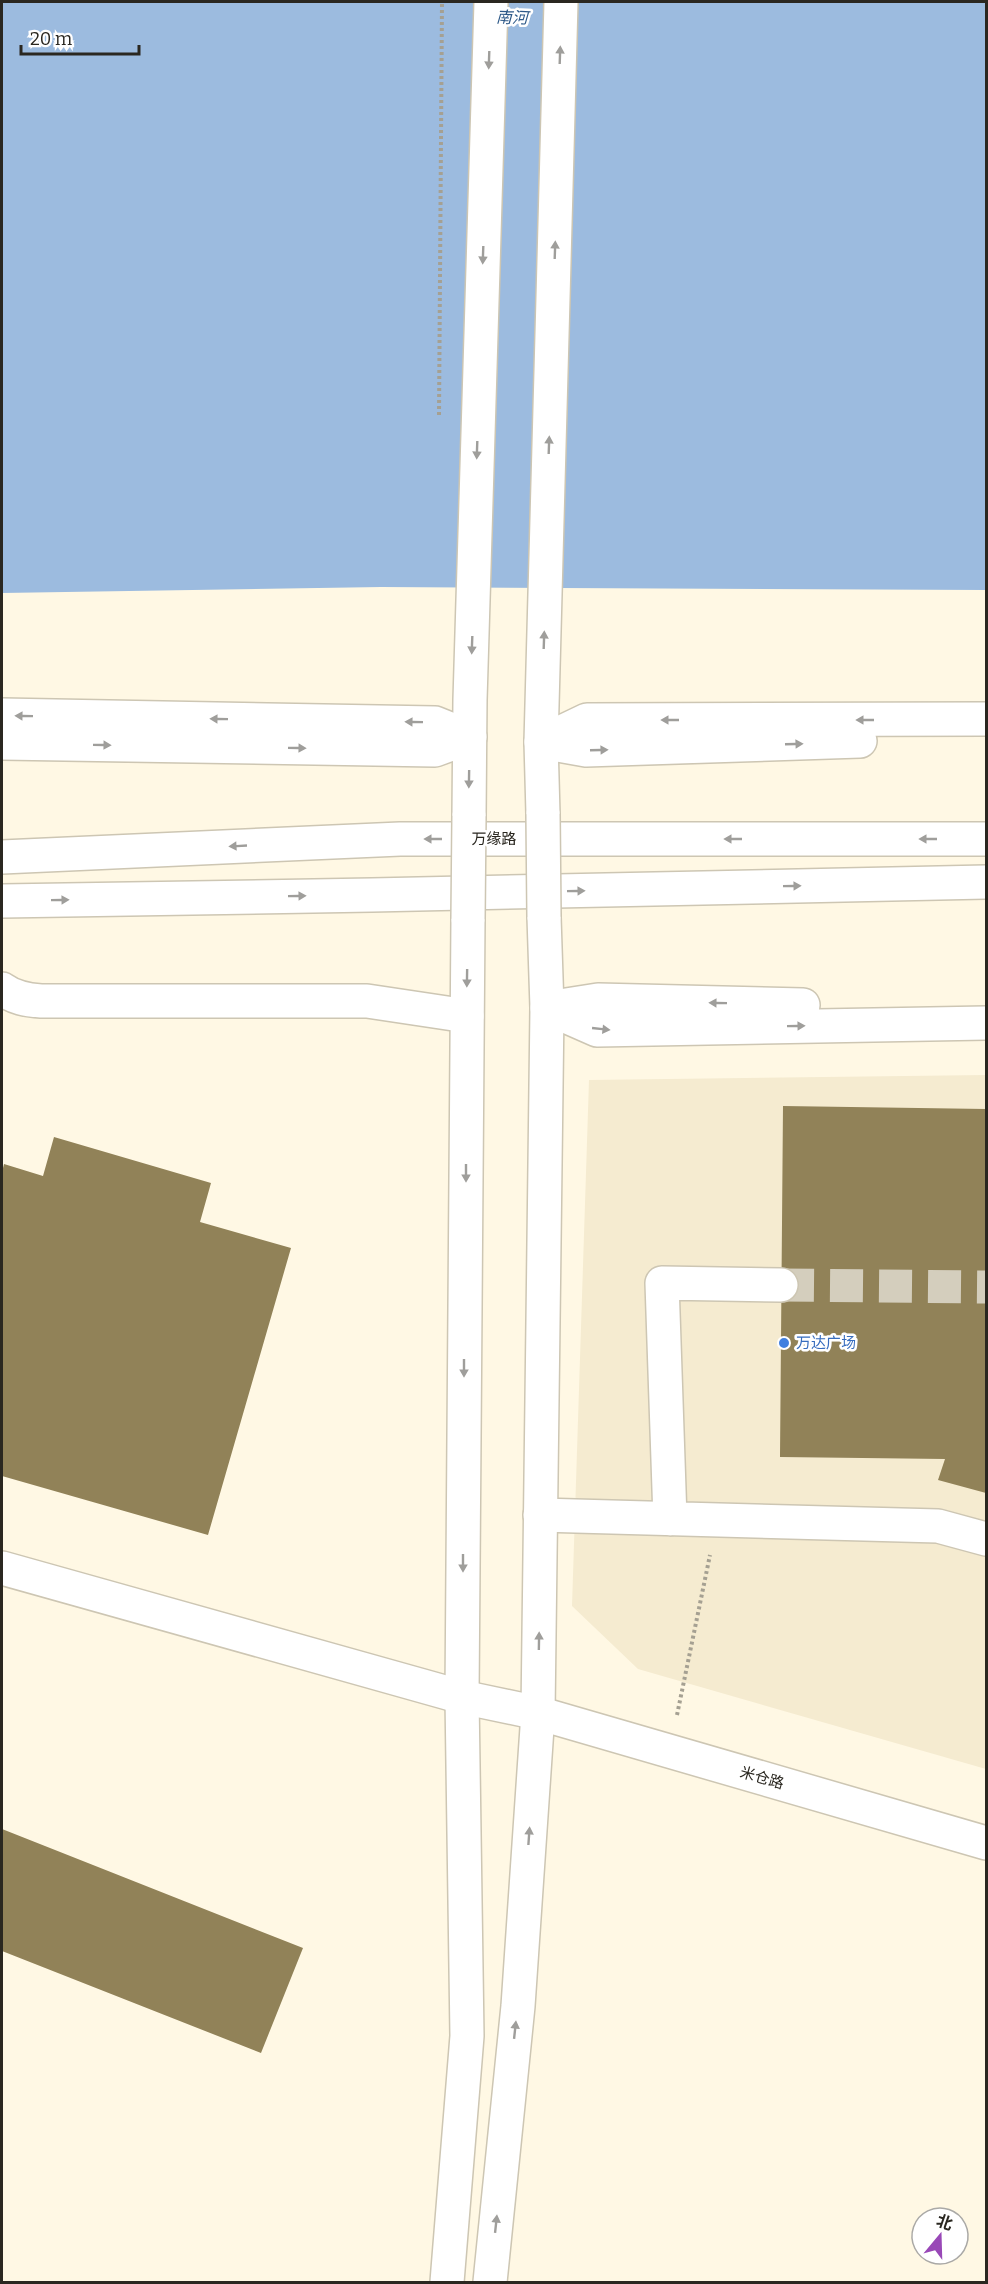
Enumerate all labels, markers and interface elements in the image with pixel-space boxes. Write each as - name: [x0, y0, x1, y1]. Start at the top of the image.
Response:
- water label: 南河: [496, 7, 531, 28]
- scale bar: [21, 18, 140, 56]
- text: 20 m: [30, 28, 72, 50]
- one-way arrow: [555, 46, 565, 65]
- one-way arrow: [484, 50, 494, 69]
- one-way arrow: [550, 241, 559, 260]
- one-way arrow: [479, 245, 488, 264]
- one-way arrow: [545, 436, 554, 455]
- one-way arrow: [473, 440, 482, 459]
- one-way arrow: [539, 631, 549, 650]
- one-way arrow: [467, 635, 476, 654]
- one-way arrow: [15, 711, 34, 720]
- one-way arrow: [210, 714, 229, 724]
- one-way arrow: [661, 715, 680, 725]
- one-way arrow: [856, 715, 875, 725]
- one-way arrow: [405, 717, 424, 727]
- one-way arrow: [784, 739, 803, 748]
- one-way arrow: [92, 740, 111, 749]
- one-way arrow: [287, 743, 306, 753]
- one-way arrow: [589, 745, 608, 754]
- one-way arrow: [464, 770, 474, 789]
- street label: 万缘路: [471, 830, 517, 848]
- one-way arrow: [424, 834, 443, 844]
- one-way arrow: [724, 834, 743, 844]
- one-way arrow: [919, 834, 938, 844]
- one-way arrow: [229, 842, 248, 851]
- one-way arrow: [782, 881, 801, 891]
- one-way arrow: [566, 886, 585, 896]
- one-way arrow: [287, 892, 306, 901]
- one-way arrow: [50, 895, 69, 905]
- one-way arrow: [462, 968, 472, 987]
- one-way arrow: [709, 998, 728, 1008]
- one-way arrow: [787, 1022, 806, 1031]
- one-way arrow: [592, 1024, 611, 1034]
- one-way arrow: [461, 1163, 470, 1182]
- place label: 万达广场: [796, 1334, 856, 1352]
- marker: 万达广场: [777, 1336, 791, 1350]
- one-way arrow: [459, 1358, 469, 1377]
- one-way arrow: [458, 1553, 468, 1572]
- one-way arrow: [534, 1632, 543, 1651]
- street label: 米仓路: [738, 1763, 786, 1793]
- one-way arrow: [525, 1826, 534, 1845]
- one-way arrow: [510, 2021, 520, 2040]
- north arrow: [910, 2206, 970, 2266]
- text: 北: [934, 2211, 955, 2234]
- one-way arrow: [491, 2215, 501, 2234]

